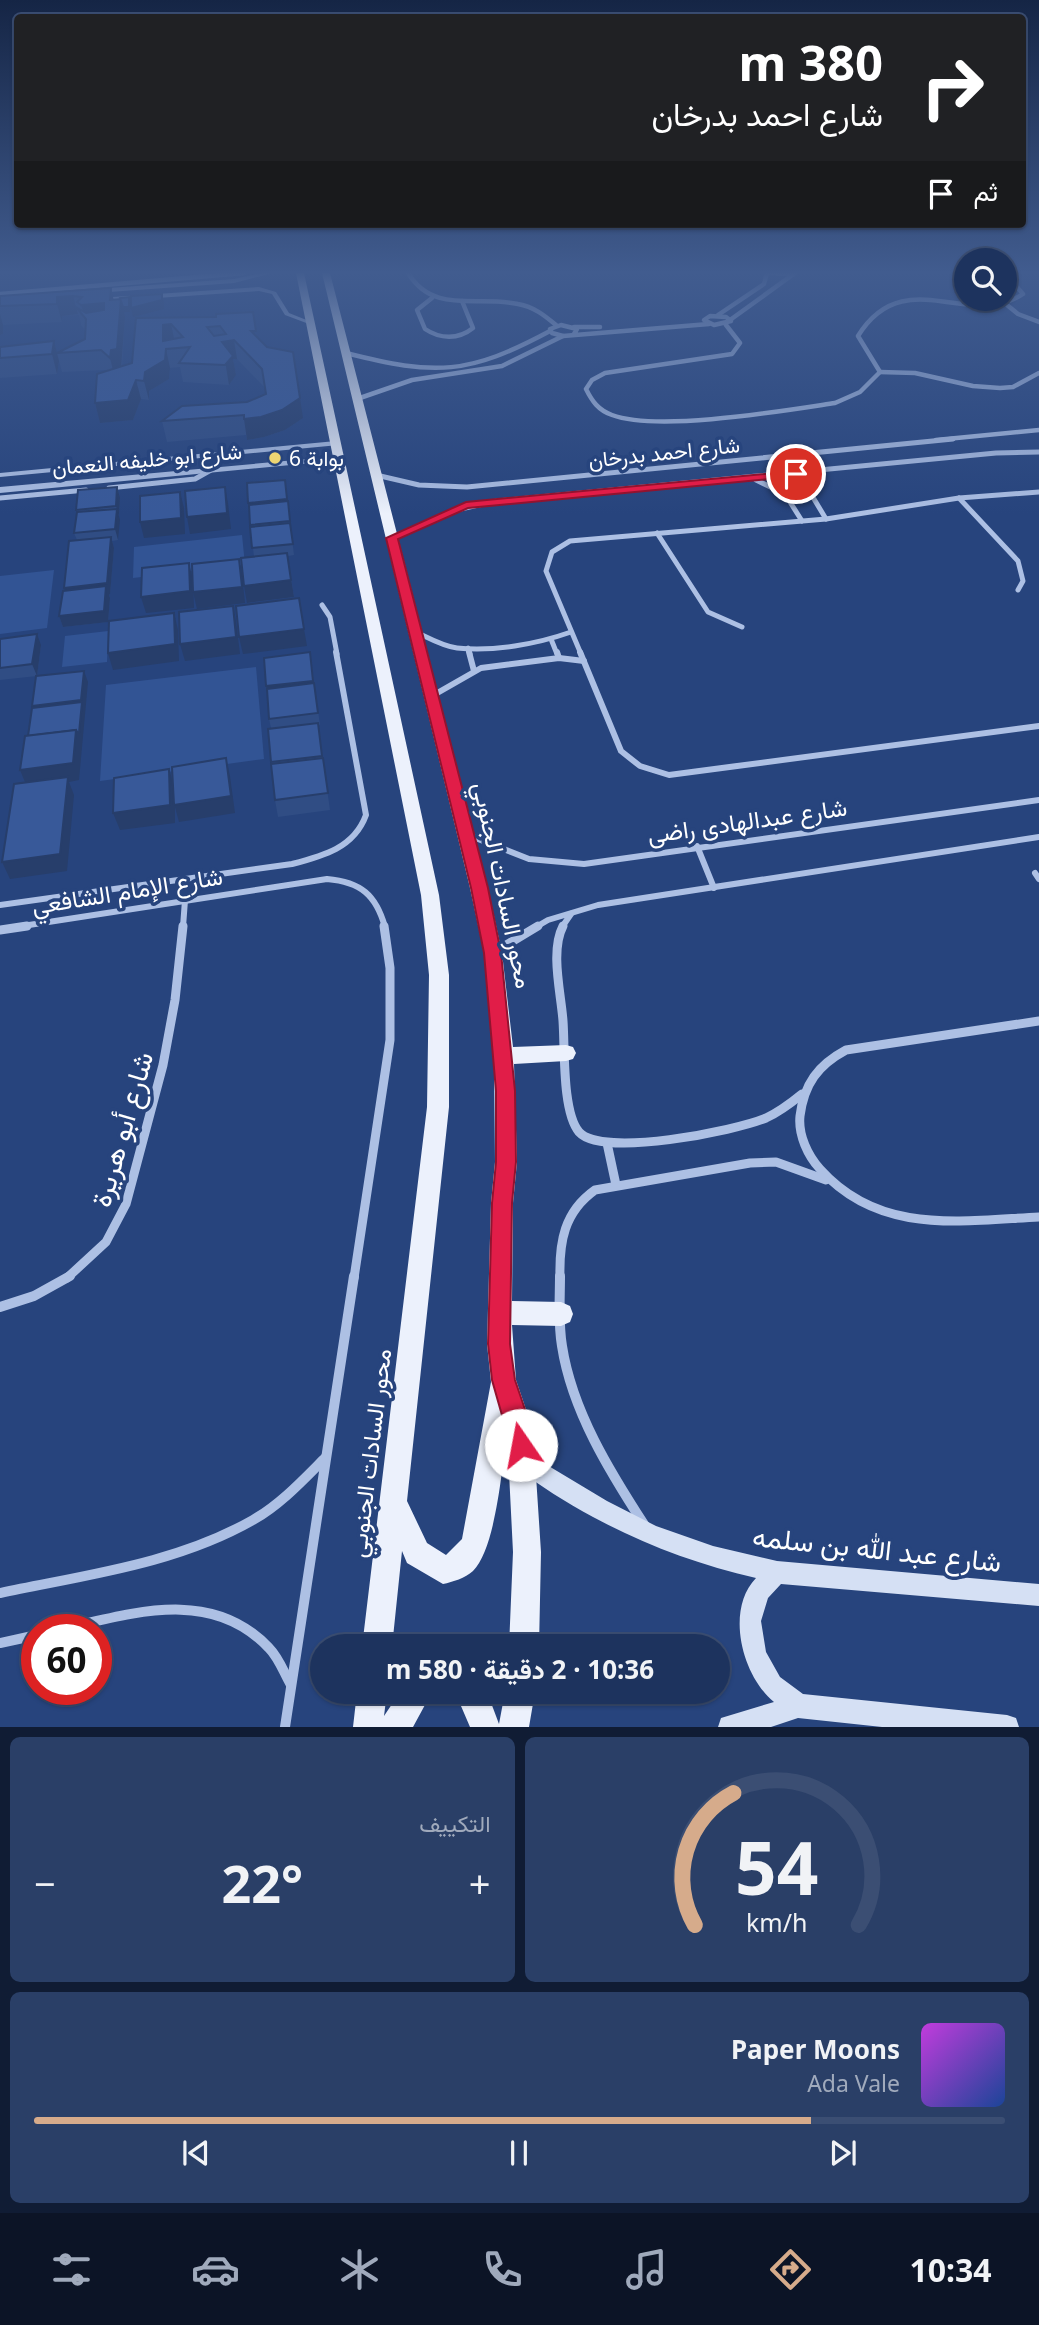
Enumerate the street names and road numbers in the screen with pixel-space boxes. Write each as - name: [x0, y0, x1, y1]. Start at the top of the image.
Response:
- street label: شارع احمد بدرخان: [587, 430, 741, 475]
- street label: شارع ابو خليفه النعمان: [51, 437, 243, 482]
- street label: محور السادات الجنوبي: [462, 779, 542, 992]
- street label: شارع عبدالهادى راضى: [645, 790, 849, 851]
- street label: شارع الإمام الشافعي: [29, 859, 225, 925]
- street label: شارع أبو هريرة: [81, 1047, 162, 1211]
- street label: محور السادات الجنوبي: [340, 1347, 402, 1560]
- street label: شارع عبد الله بن سلمه: [751, 1516, 1003, 1581]

